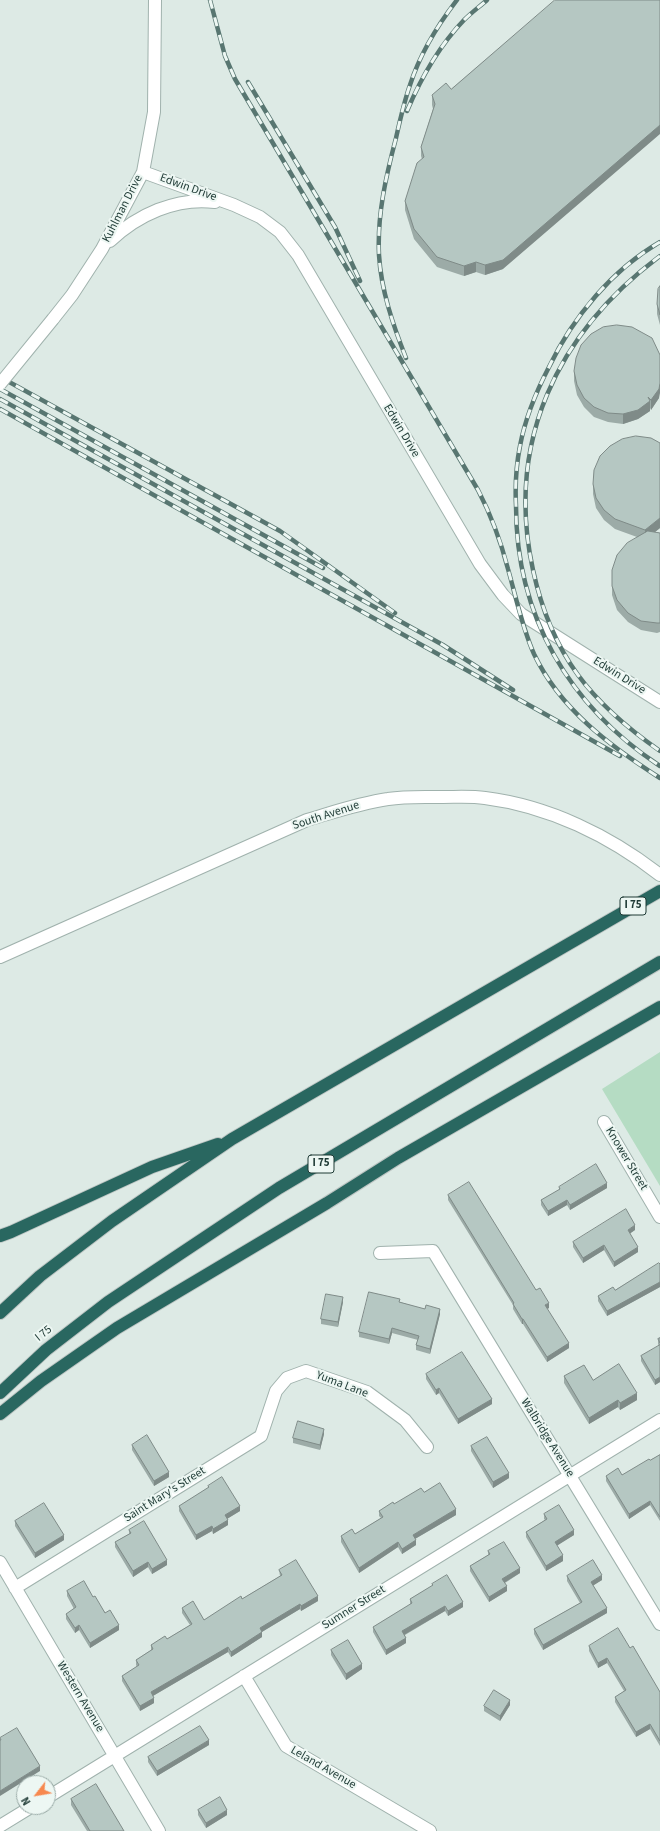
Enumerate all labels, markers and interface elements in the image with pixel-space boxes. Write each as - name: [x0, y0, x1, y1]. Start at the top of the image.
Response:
- street label: Edwin Drive: [158, 171, 218, 205]
- street label: Kuhlman Drive: [100, 173, 146, 245]
- street label: Edwin Drive: [380, 402, 422, 460]
- street label: Edwin Drive: [590, 654, 648, 698]
- street label: South Avenue: [291, 798, 361, 834]
- road number: I 75: [620, 897, 646, 915]
- street label: Knower Street: [602, 1125, 650, 1193]
- road number: I 75: [308, 1155, 334, 1173]
- street label: I 75: [33, 1323, 55, 1345]
- street label: Yuma Lane: [314, 1368, 370, 1402]
- street label: Walbridge Avenue: [517, 1396, 577, 1480]
- street label: Saint Mary's Street: [122, 1464, 208, 1526]
- street label: Sumner Street: [320, 1583, 388, 1633]
- street label: Western Avenue: [53, 1659, 107, 1735]
- street label: Leland Avenue: [288, 1743, 358, 1793]
- north arrow: [16, 1775, 56, 1815]
- text: N: [18, 1794, 34, 1808]

